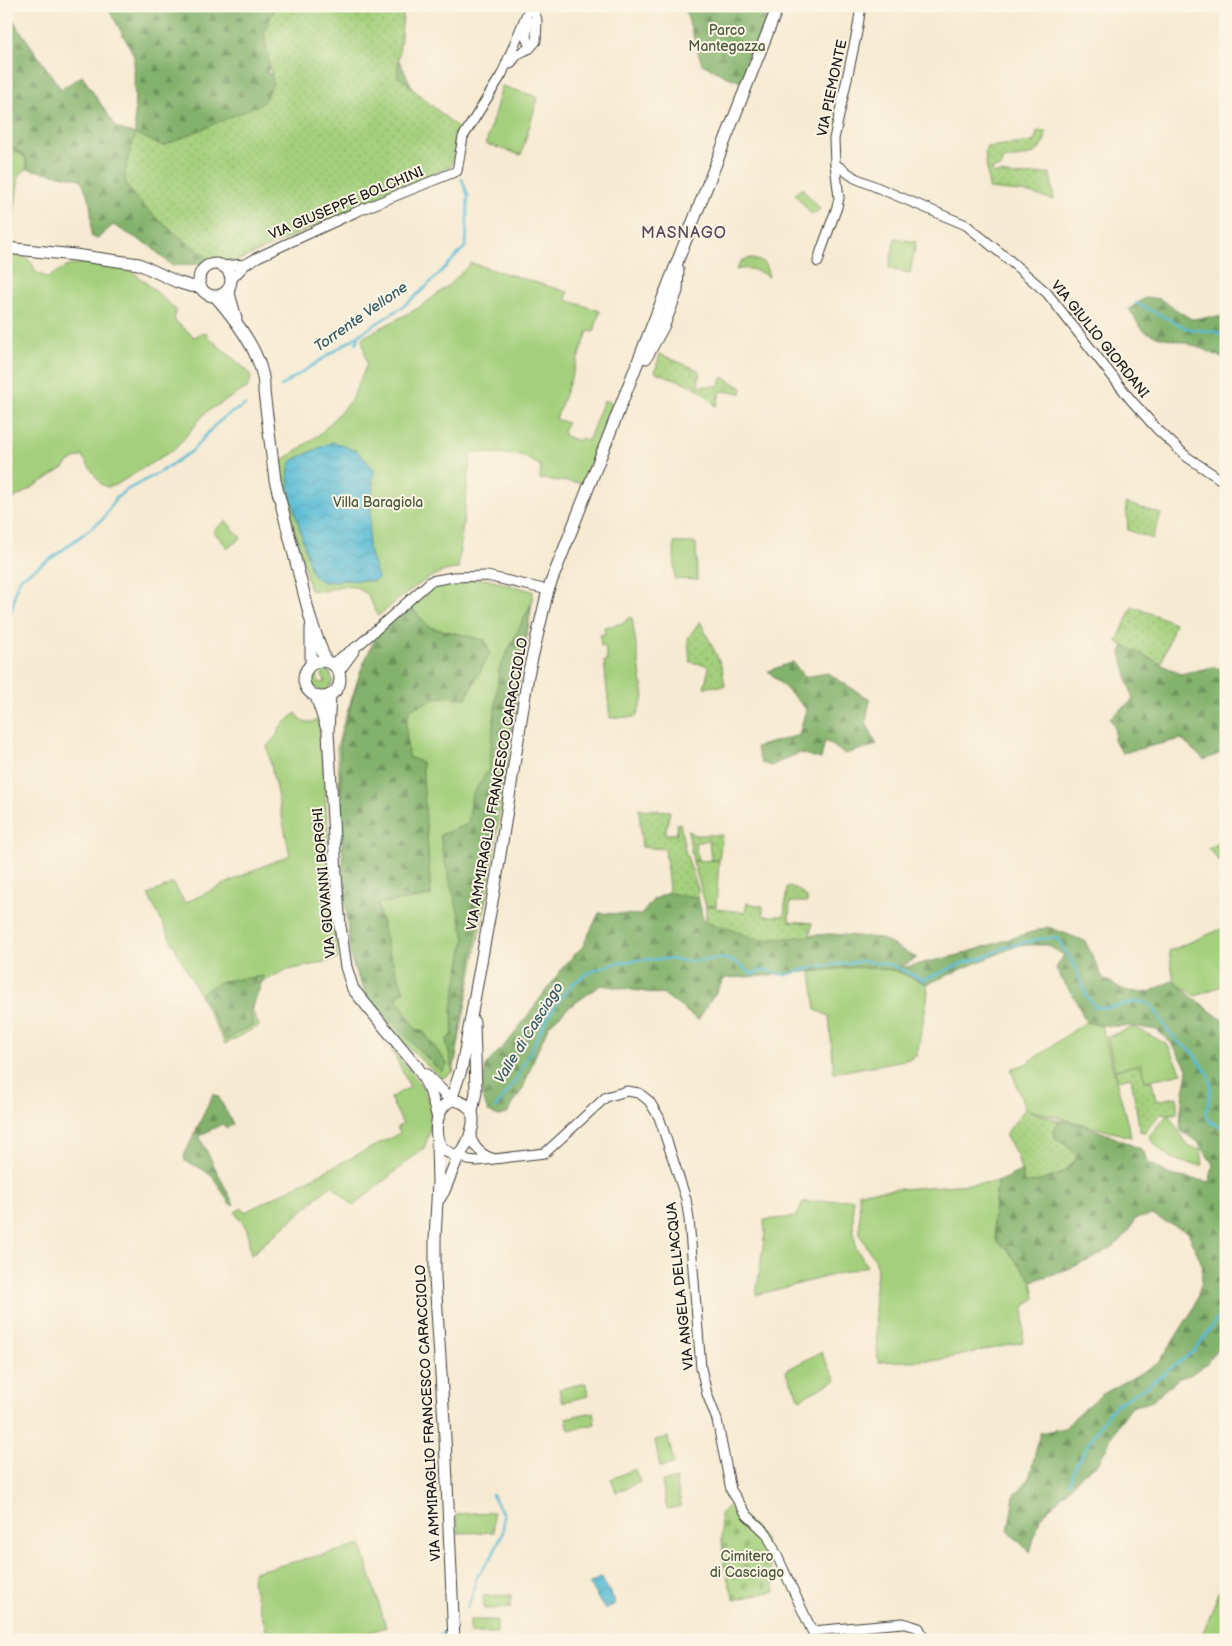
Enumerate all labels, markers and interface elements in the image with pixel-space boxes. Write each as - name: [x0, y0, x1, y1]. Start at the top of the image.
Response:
- park label: Parco Mantegazza: [688, 22, 766, 55]
- street label: VIA PIEMONTE: [813, 38, 851, 138]
- street label: VIA GIUSEPPE BOLCHINI: [266, 163, 426, 243]
- district label: MASNAGO: [641, 224, 727, 243]
- street label: VIA GIULIO GIORDANI: [1047, 277, 1153, 401]
- water label: Torrente Vellone: [310, 278, 412, 356]
- park label: Villa Baragiola: [333, 494, 423, 511]
- street label: VIA AMMIRAGLIO FRANCESCO CARACCIOLO: [463, 636, 531, 932]
- street label: VIA GIOVANNI BORGHI: [309, 807, 339, 959]
- water label: Valle di Casciago: [490, 979, 568, 1087]
- street label: VIA ANGELA DELL'ACQUA: [663, 1201, 697, 1371]
- street label: VIA AMMIRAGLIO FRANCESCO CARACCIOLO: [412, 1264, 444, 1562]
- park label: Cimitero di Casciago: [710, 1548, 784, 1581]

